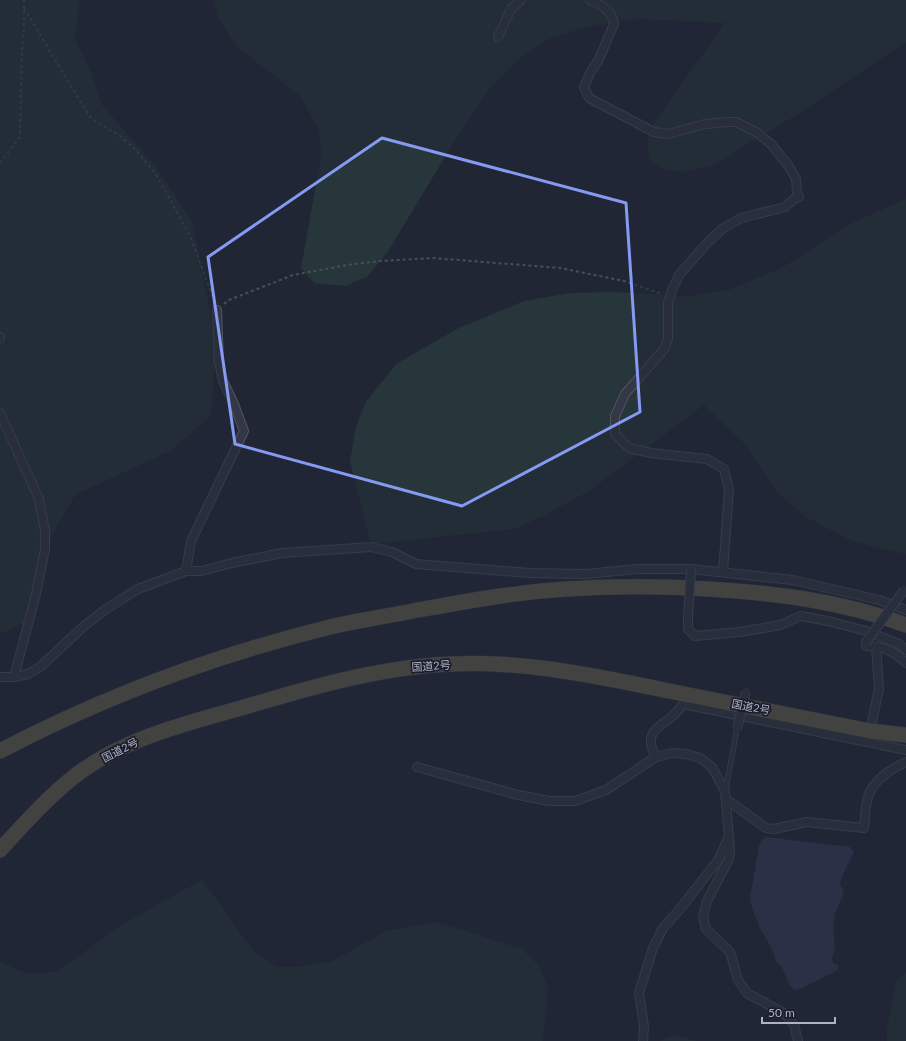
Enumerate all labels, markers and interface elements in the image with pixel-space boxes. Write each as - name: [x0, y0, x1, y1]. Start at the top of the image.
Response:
- street label: 国道2号: [411, 658, 451, 673]
- street label: 国道2号: [731, 696, 772, 717]
- street label: 国道2号: [99, 735, 140, 764]
- scale bar: [762, 999, 835, 1025]
- text: 50 m: [768, 1005, 795, 1020]

